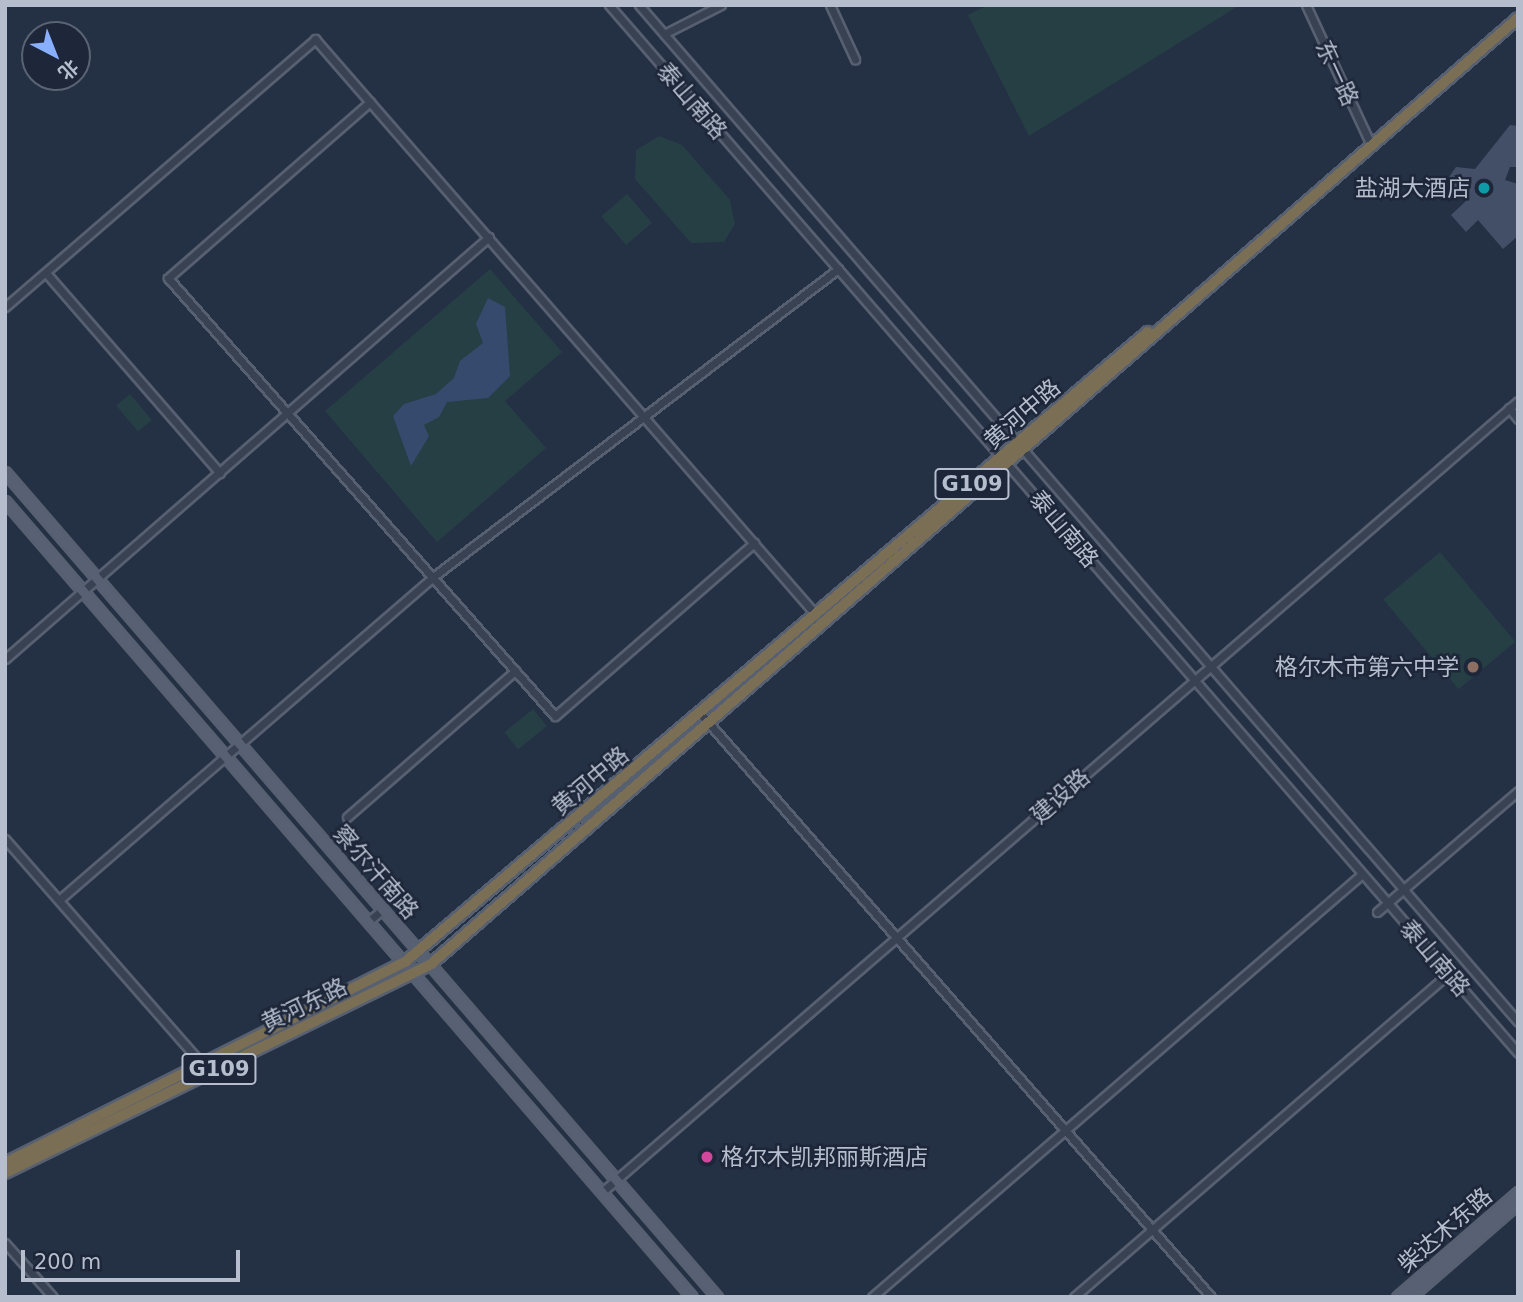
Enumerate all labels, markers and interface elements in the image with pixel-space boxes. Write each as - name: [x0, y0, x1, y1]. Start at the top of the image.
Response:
- north arrow: [21, 21, 91, 91]
- street label: 东一路: [1310, 36, 1364, 110]
- text: 北: [54, 56, 83, 85]
- street label: 泰山南路: [651, 57, 733, 145]
- place label: 盐湖大酒店: [1355, 174, 1470, 202]
- marker: 盐湖大酒店: [1476, 180, 1492, 196]
- street label: 黄河中路: [978, 373, 1066, 455]
- road number: G109: [934, 466, 1010, 502]
- street label: 泰山南路: [1024, 485, 1104, 573]
- place label: 格尔木市第六中学: [1275, 653, 1459, 681]
- marker: 格尔木市第六中学: [1465, 659, 1481, 675]
- street label: 黄河中路: [546, 741, 634, 821]
- street label: 建设路: [1025, 763, 1095, 829]
- street label: 察尔汗南路: [328, 820, 424, 924]
- street label: 泰山南路: [1394, 914, 1476, 1002]
- street label: 黄河东路: [257, 972, 351, 1038]
- road number: G109: [180, 1052, 258, 1086]
- place label: 格尔木凯邦丽斯酒店: [721, 1143, 928, 1171]
- marker: 格尔木凯邦丽斯酒店: [699, 1149, 715, 1165]
- street label: 柴达木东路: [1393, 1182, 1497, 1278]
- scale bar: [24, 1236, 243, 1280]
- text: 200 m: [34, 1250, 101, 1274]

